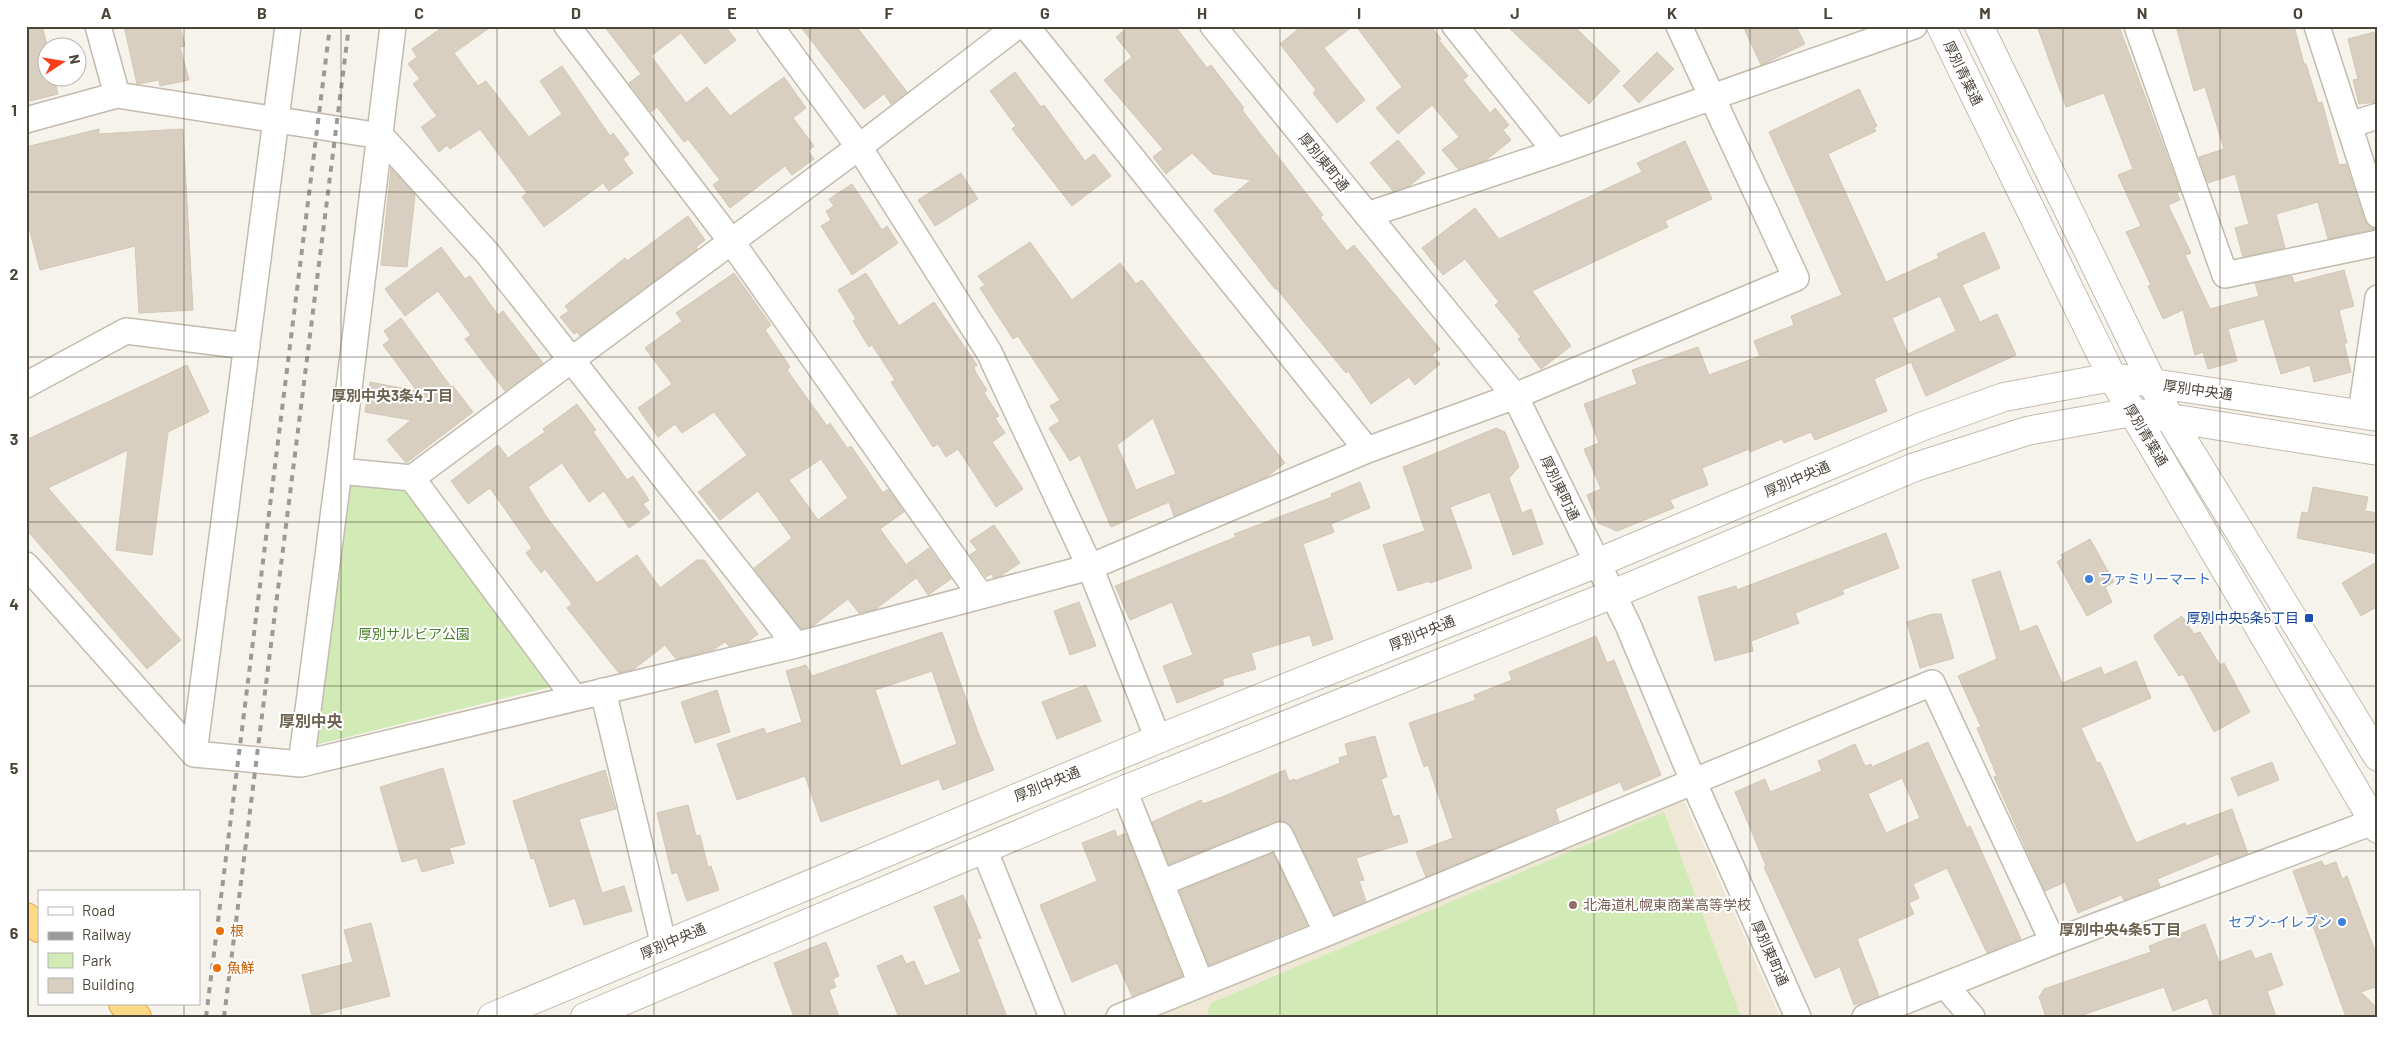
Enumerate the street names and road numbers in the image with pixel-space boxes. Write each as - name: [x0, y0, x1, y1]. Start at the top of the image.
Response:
- street label: 厚別青葉通: [1940, 38, 1986, 108]
- street label: 厚別東町通: [1296, 129, 1353, 194]
- street label: 厚別中央通: [2162, 376, 2234, 403]
- street label: 厚別青葉通: [2121, 400, 2172, 469]
- street label: 厚別東町通: [1537, 453, 1583, 523]
- street label: 厚別中央通: [1761, 457, 1832, 500]
- street label: 厚別中央通: [1386, 612, 1457, 654]
- street label: 厚別中央通: [1011, 763, 1082, 805]
- street label: 厚別東町通: [1748, 917, 1792, 988]
- street label: 厚別中央通: [637, 919, 708, 962]

